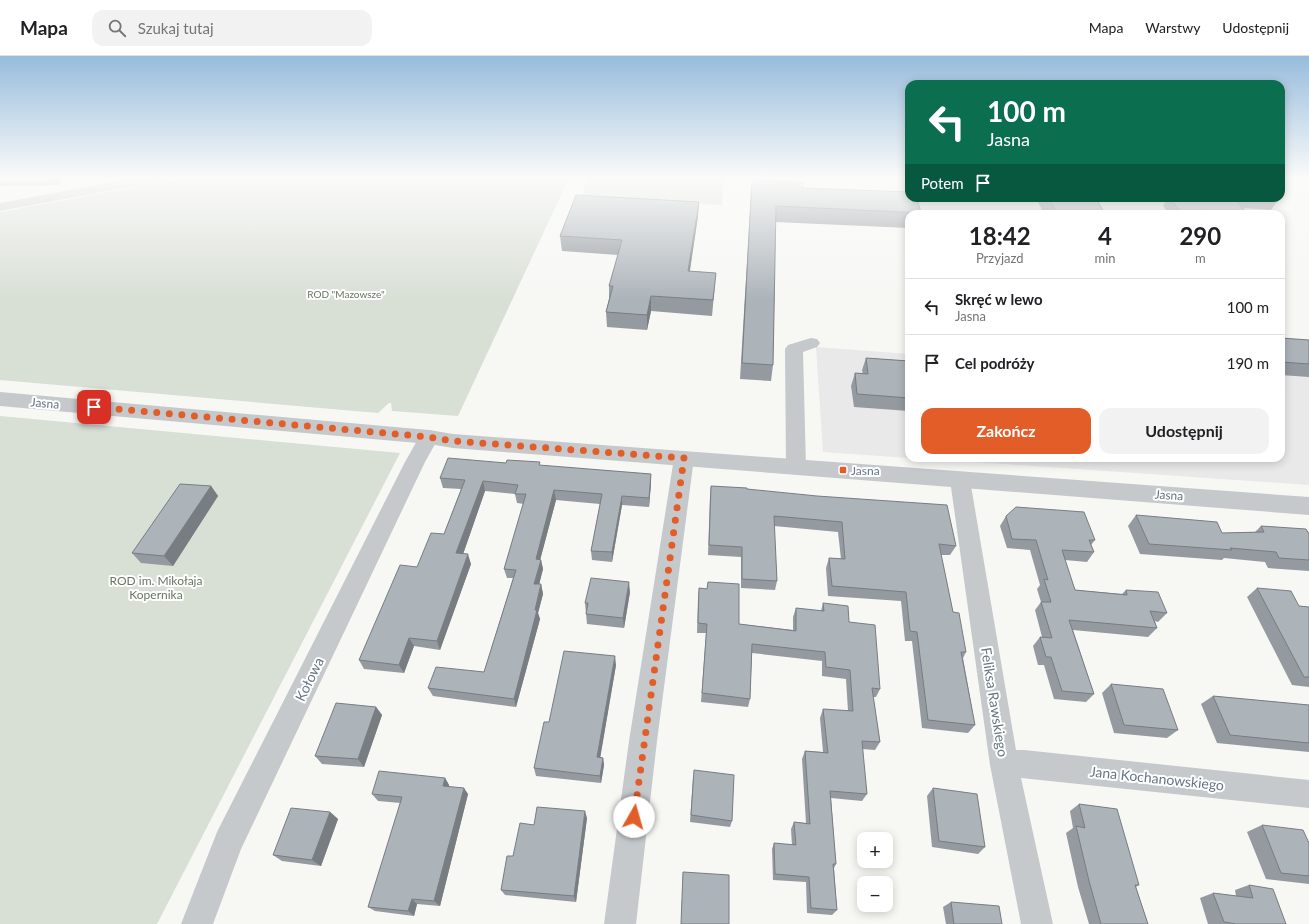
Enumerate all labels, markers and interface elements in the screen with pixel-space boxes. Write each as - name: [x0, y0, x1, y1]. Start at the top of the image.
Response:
- search box: [92, 10, 372, 46]
- text: Mapa: [20, 16, 68, 39]
- icon: search: [106, 17, 128, 39]
- text: Szukaj tutaj: [138, 19, 214, 37]
- text: Mapa: [1089, 19, 1123, 36]
- text: Warstwy: [1145, 19, 1200, 36]
- text: Udostępnij: [1222, 19, 1289, 36]
- text: 100 m: [987, 94, 1066, 128]
- icon: left: [921, 96, 973, 148]
- text: Jasna: [987, 128, 1030, 150]
- icon: arrive: [972, 172, 994, 194]
- text: Potem: [921, 174, 964, 192]
- text: 18:42: [969, 221, 1031, 250]
- text: 4: [1098, 221, 1112, 250]
- text: 290: [1179, 221, 1221, 250]
- text: Przyjazd: [976, 250, 1024, 266]
- text: min: [1095, 250, 1116, 266]
- text: m: [1195, 250, 1206, 266]
- park label: ROD "Mazowsze": [307, 288, 385, 300]
- text: Skręć w lewo: [955, 290, 1043, 308]
- icon: left: [921, 296, 943, 318]
- text: 100 m: [1227, 298, 1269, 316]
- text: Jasna: [955, 308, 986, 324]
- icon: arrive: [921, 352, 943, 374]
- text: Cel podróży: [955, 354, 1034, 372]
- text: 190 m: [1227, 354, 1269, 372]
- pin: [77, 390, 111, 424]
- street label: Jasna: [30, 394, 60, 412]
- icon: arrive: [83, 396, 105, 418]
- button: Zakończ: [921, 408, 1091, 454]
- button: Udostępnij: [1099, 408, 1269, 454]
- place label: Jasna: [851, 463, 880, 478]
- marker: Jasna: [838, 465, 848, 475]
- street label: Jasna: [1154, 487, 1184, 503]
- park label: ROD im. Mikołaja Kopernika: [110, 573, 202, 602]
- street label: Feliksa Rawskiego: [978, 646, 1012, 758]
- street label: Kołowa: [291, 654, 327, 704]
- street label: Jana Kochanowskiego: [1089, 763, 1225, 793]
- position arrow: [613, 796, 655, 838]
- map controls: [857, 832, 893, 912]
- button: +: [857, 832, 893, 868]
- button: −: [857, 876, 893, 912]

